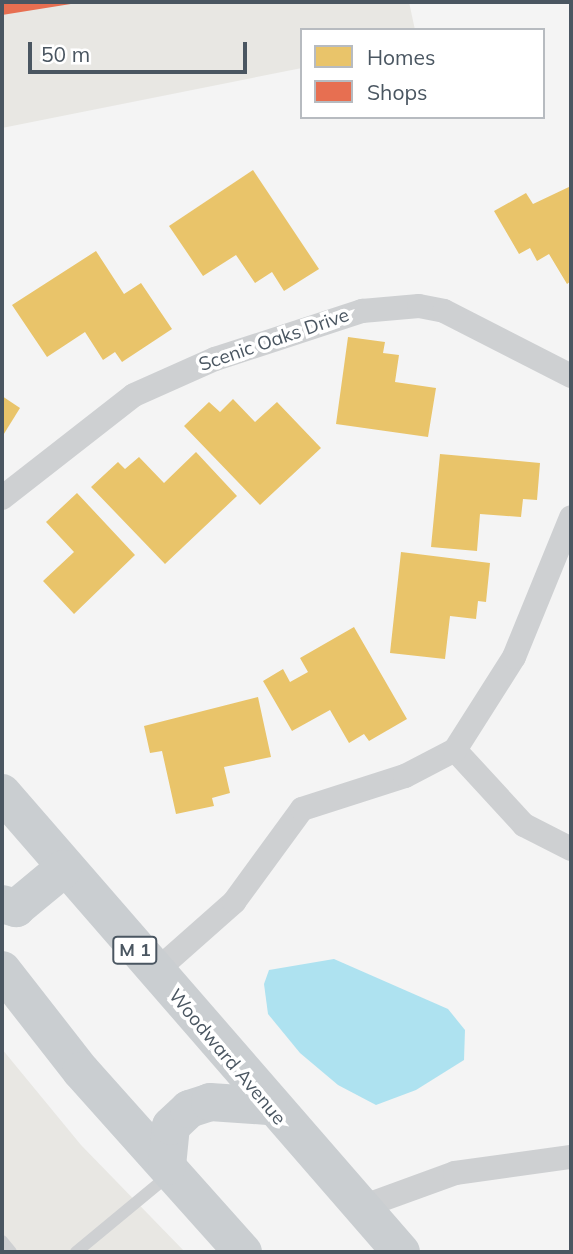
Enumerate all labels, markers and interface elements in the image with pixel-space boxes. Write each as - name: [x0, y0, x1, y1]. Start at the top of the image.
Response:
- scale bar: [32, 28, 250, 72]
- legend: [300, 28, 545, 119]
- text: 50 m: [41, 41, 90, 67]
- text: Homes: [367, 44, 435, 70]
- text: Shops: [367, 79, 427, 105]
- street label: Scenic Oaks Drive: [196, 304, 352, 376]
- road number: M 1: [112, 936, 158, 965]
- street label: Woodward Avenue: [164, 985, 290, 1129]

